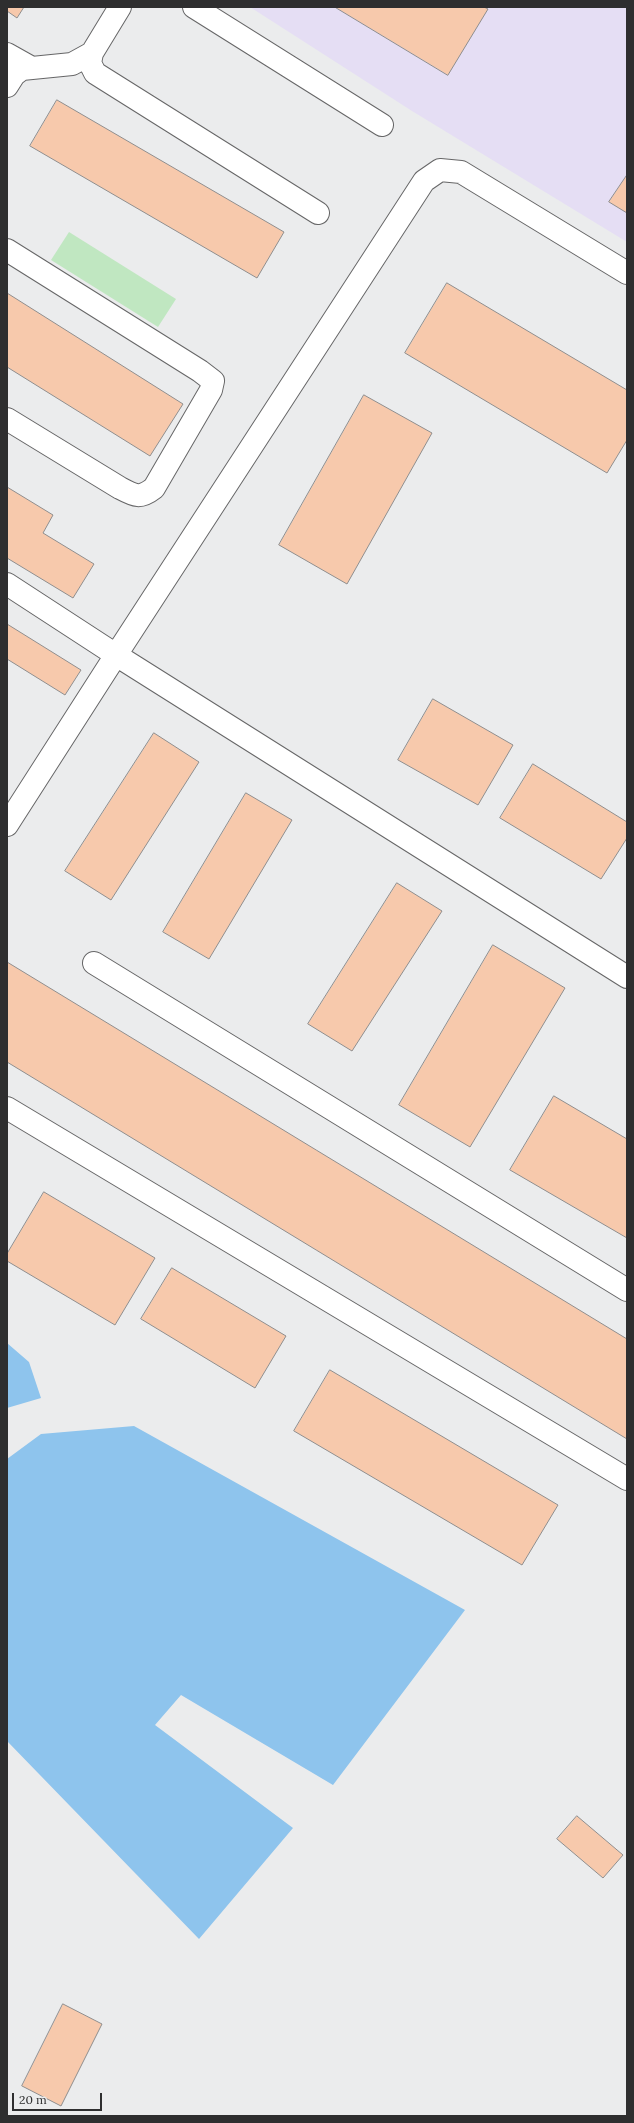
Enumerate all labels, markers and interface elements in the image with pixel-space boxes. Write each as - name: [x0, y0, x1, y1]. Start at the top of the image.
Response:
- scale bar: [14, 2085, 104, 2111]
- text: 20 m: [19, 2092, 47, 2107]

